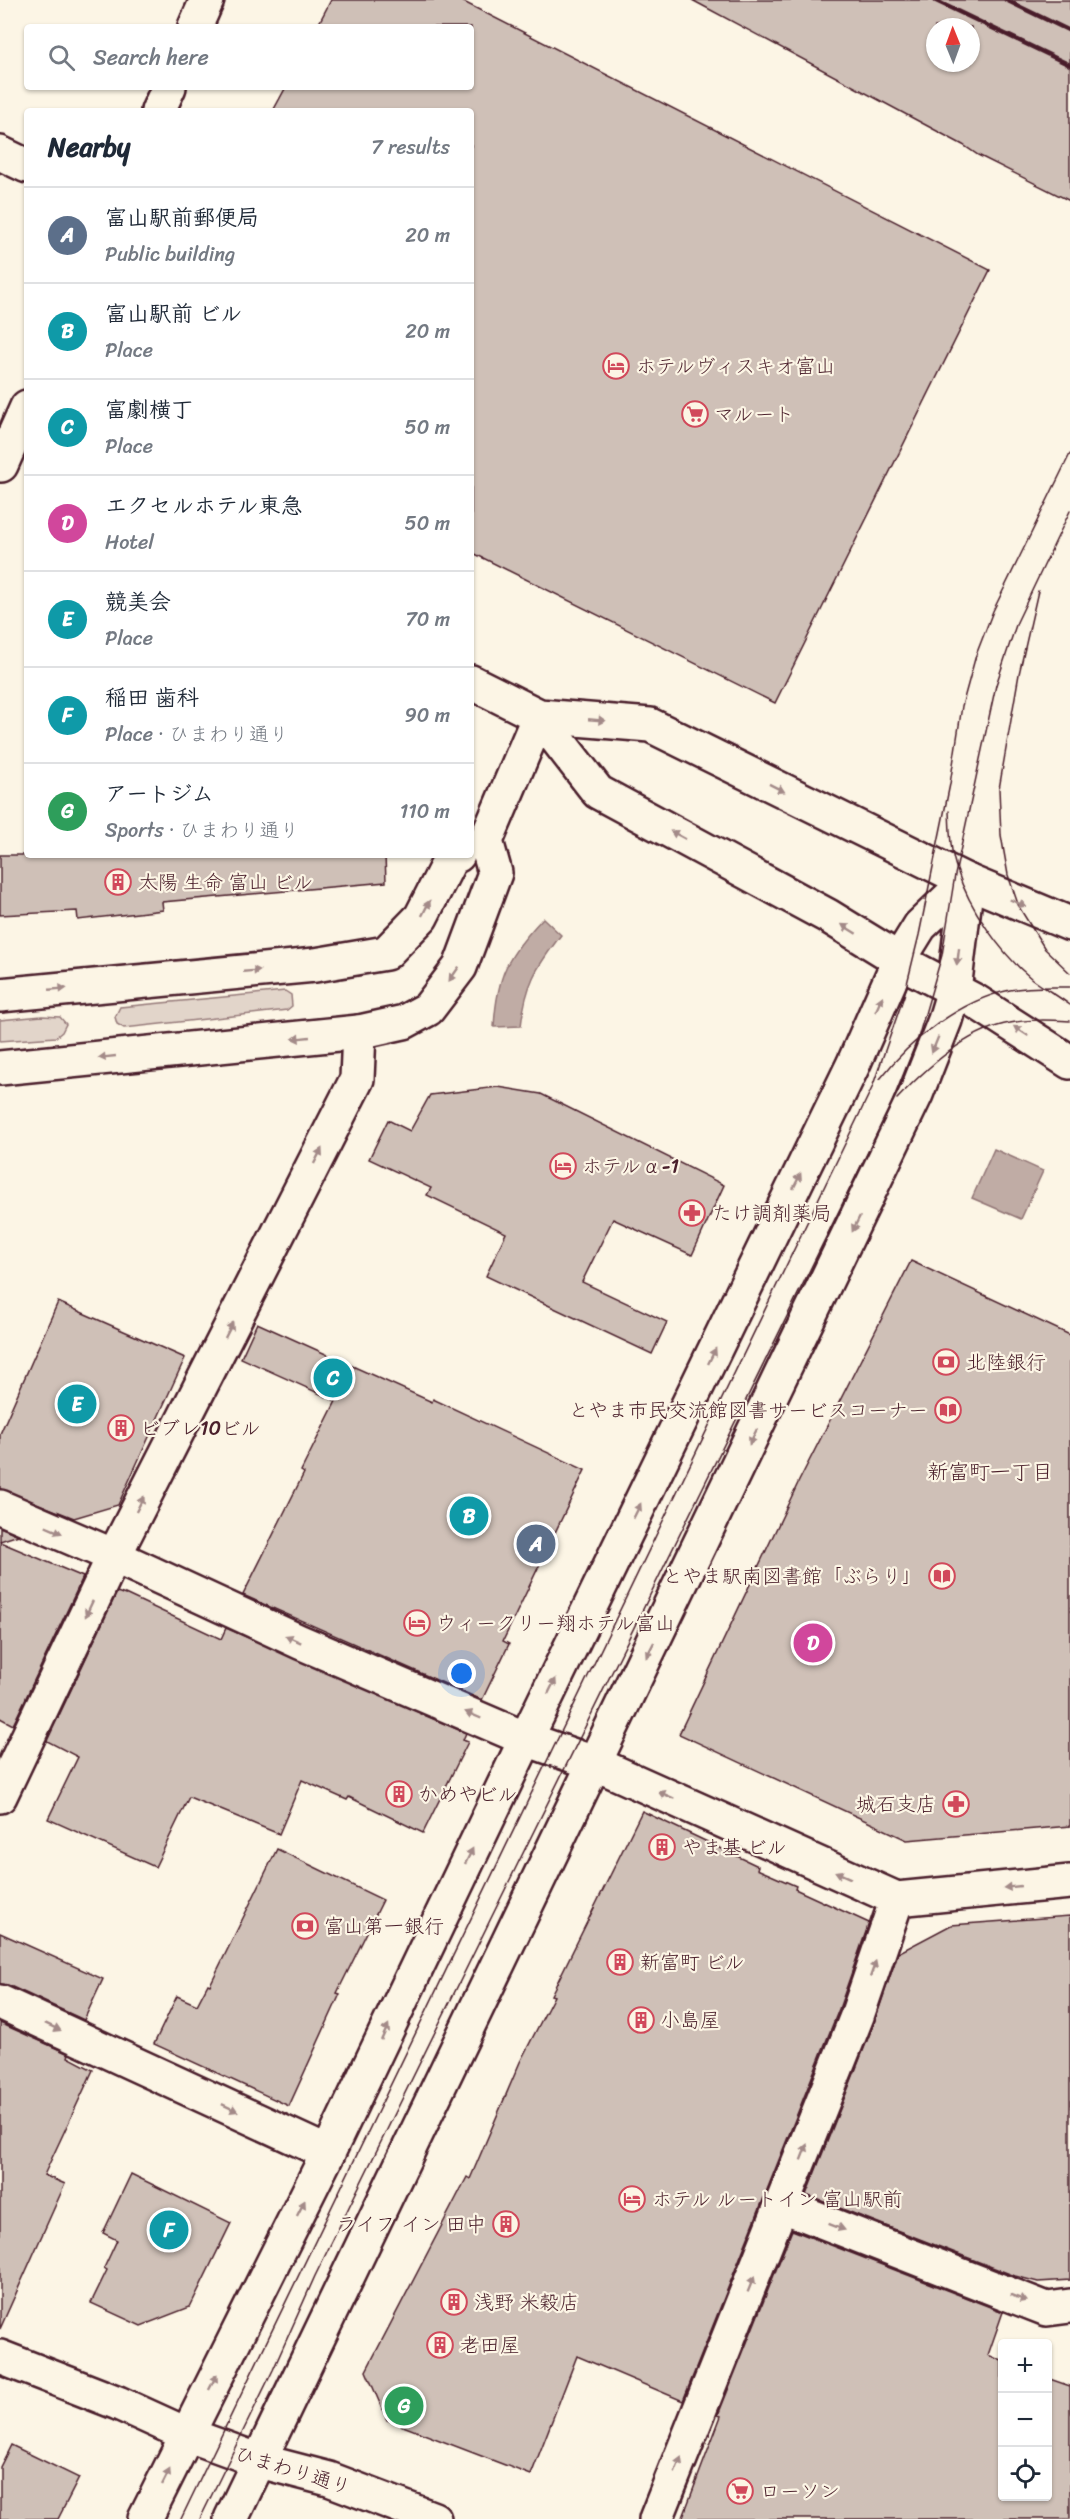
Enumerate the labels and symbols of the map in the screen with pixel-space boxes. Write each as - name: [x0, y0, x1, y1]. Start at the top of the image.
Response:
- north arrow: [926, 18, 980, 72]
- place label: ホテルヴィスキオ富山: [636, 349, 836, 384]
- hotel icon: ホテルヴィスキオ富山: [601, 351, 631, 381]
- place label: マルート: [714, 397, 794, 432]
- supermarket icon: マルート: [680, 399, 710, 429]
- one-way arrow: [588, 716, 607, 725]
- one-way arrow: [769, 784, 786, 793]
- one-way arrow: [669, 830, 686, 840]
- place label: 太陽 生命 富山 ビル: [138, 865, 313, 900]
- building icon: 太陽 生命 富山 ビル: [103, 867, 133, 897]
- one-way arrow: [1010, 898, 1028, 908]
- one-way arrow: [421, 900, 431, 917]
- one-way arrow: [841, 924, 857, 935]
- one-way arrow: [953, 947, 963, 966]
- one-way arrow: [448, 965, 460, 981]
- one-way arrow: [243, 966, 262, 976]
- one-way arrow: [49, 984, 68, 994]
- one-way arrow: [875, 996, 884, 1013]
- one-way arrow: [1013, 1025, 1029, 1036]
- one-way arrow: [291, 1033, 310, 1043]
- one-way arrow: [930, 1037, 940, 1055]
- one-way arrow: [97, 1052, 116, 1062]
- one-way arrow: [313, 1148, 323, 1165]
- place label: ホテルα-1: [582, 1149, 679, 1184]
- hotel icon: ホテルα-1: [548, 1151, 578, 1181]
- one-way arrow: [792, 1172, 801, 1189]
- place label: たけ調剤薬局: [712, 1196, 832, 1231]
- pharmacy icon: たけ調剤薬局: [677, 1198, 707, 1228]
- one-way arrow: [851, 1215, 860, 1232]
- one-way arrow: [224, 1321, 234, 1338]
- place label: 北陸銀行: [966, 1345, 1046, 1380]
- bank icon: 北陸銀行: [931, 1347, 961, 1377]
- one-way arrow: [707, 1348, 716, 1365]
- pin: C: [314, 1356, 352, 1400]
- pin: E: [58, 1382, 97, 1426]
- place label: とやま市民交流館図書サービスコーナー: [568, 1393, 928, 1428]
- library icon: とやま市民交流館図書サービスコーナー: [933, 1395, 963, 1425]
- place label: ビブレ10ビル: [140, 1411, 261, 1446]
- building icon: ビブレ10ビル: [106, 1413, 136, 1443]
- one-way arrow: [749, 1429, 758, 1446]
- district label: 新富町一丁目: [927, 1453, 1053, 1491]
- pin: B: [450, 1494, 488, 1538]
- one-way arrow: [136, 1495, 145, 1512]
- one-way arrow: [632, 1502, 641, 1519]
- pin: A: [516, 1522, 556, 1566]
- one-way arrow: [45, 1525, 63, 1535]
- place label: とやま駅南図書館「ぶらり」: [662, 1559, 922, 1594]
- library icon: とやま駅南図書館「ぶらり」: [927, 1561, 957, 1591]
- one-way arrow: [84, 1600, 93, 1617]
- place label: ウィークリー翔ホテル富山: [436, 1606, 675, 1641]
- hotel icon: ウィークリー翔ホテル富山: [402, 1608, 432, 1638]
- pin: D: [794, 1620, 832, 1666]
- one-way arrow: [285, 1634, 302, 1643]
- one-way arrow: [645, 1642, 654, 1659]
- your location: [447, 1659, 476, 1688]
- one-way arrow: [547, 1678, 556, 1695]
- one-way arrow: [464, 1711, 481, 1720]
- place label: かめやビル: [418, 1777, 518, 1812]
- building icon: かめやビル: [384, 1779, 414, 1809]
- place label: 城石支店: [856, 1787, 936, 1822]
- pharmacy icon: 城石支店: [941, 1789, 971, 1819]
- one-way arrow: [656, 1790, 674, 1800]
- place label: やま基 ビル: [682, 1830, 787, 1865]
- building icon: やま基 ビル: [647, 1832, 677, 1862]
- one-way arrow: [465, 1848, 474, 1865]
- one-way arrow: [834, 1870, 852, 1880]
- one-way arrow: [1002, 1883, 1021, 1892]
- place label: 富山第一銀行: [324, 1909, 444, 1944]
- bank icon: 富山第一銀行: [290, 1911, 320, 1941]
- place label: 新富町 ビル: [640, 1945, 745, 1980]
- building icon: 新富町 ビル: [605, 1947, 635, 1977]
- one-way arrow: [868, 1960, 878, 1978]
- place label: 小島屋: [660, 2003, 720, 2038]
- building icon: 小島屋: [626, 2005, 656, 2035]
- one-way arrow: [45, 2022, 62, 2031]
- one-way arrow: [380, 2024, 389, 2041]
- one-way arrow: [222, 2103, 240, 2113]
- one-way arrow: [799, 2142, 809, 2160]
- place label: ホテル ルートイン 富山駅前: [652, 2182, 902, 2217]
- hotel icon: ホテル ルートイン 富山駅前: [617, 2184, 647, 2214]
- one-way arrow: [295, 2199, 305, 2217]
- place label: ライフ イン 田中: [336, 2207, 486, 2242]
- pin: F: [150, 2208, 188, 2252]
- building icon: ライフ イン 田中: [491, 2209, 521, 2239]
- one-way arrow: [828, 2223, 846, 2233]
- one-way arrow: [747, 2275, 756, 2293]
- place label: 浅野 米穀店: [474, 2285, 579, 2320]
- building icon: 浅野 米穀店: [439, 2287, 469, 2317]
- one-way arrow: [1010, 2294, 1028, 2303]
- place label: 老田屋: [460, 2328, 520, 2363]
- building icon: 老田屋: [425, 2330, 455, 2360]
- one-way arrow: [208, 2374, 218, 2391]
- pin: G: [384, 2384, 424, 2428]
- street label: ひまわり通り: [230, 2436, 355, 2505]
- one-way arrow: [673, 2455, 683, 2473]
- one-way arrow: [161, 2468, 170, 2485]
- place label: ローソン: [760, 2474, 840, 2509]
- supermarket icon: ローソン: [725, 2476, 755, 2506]

